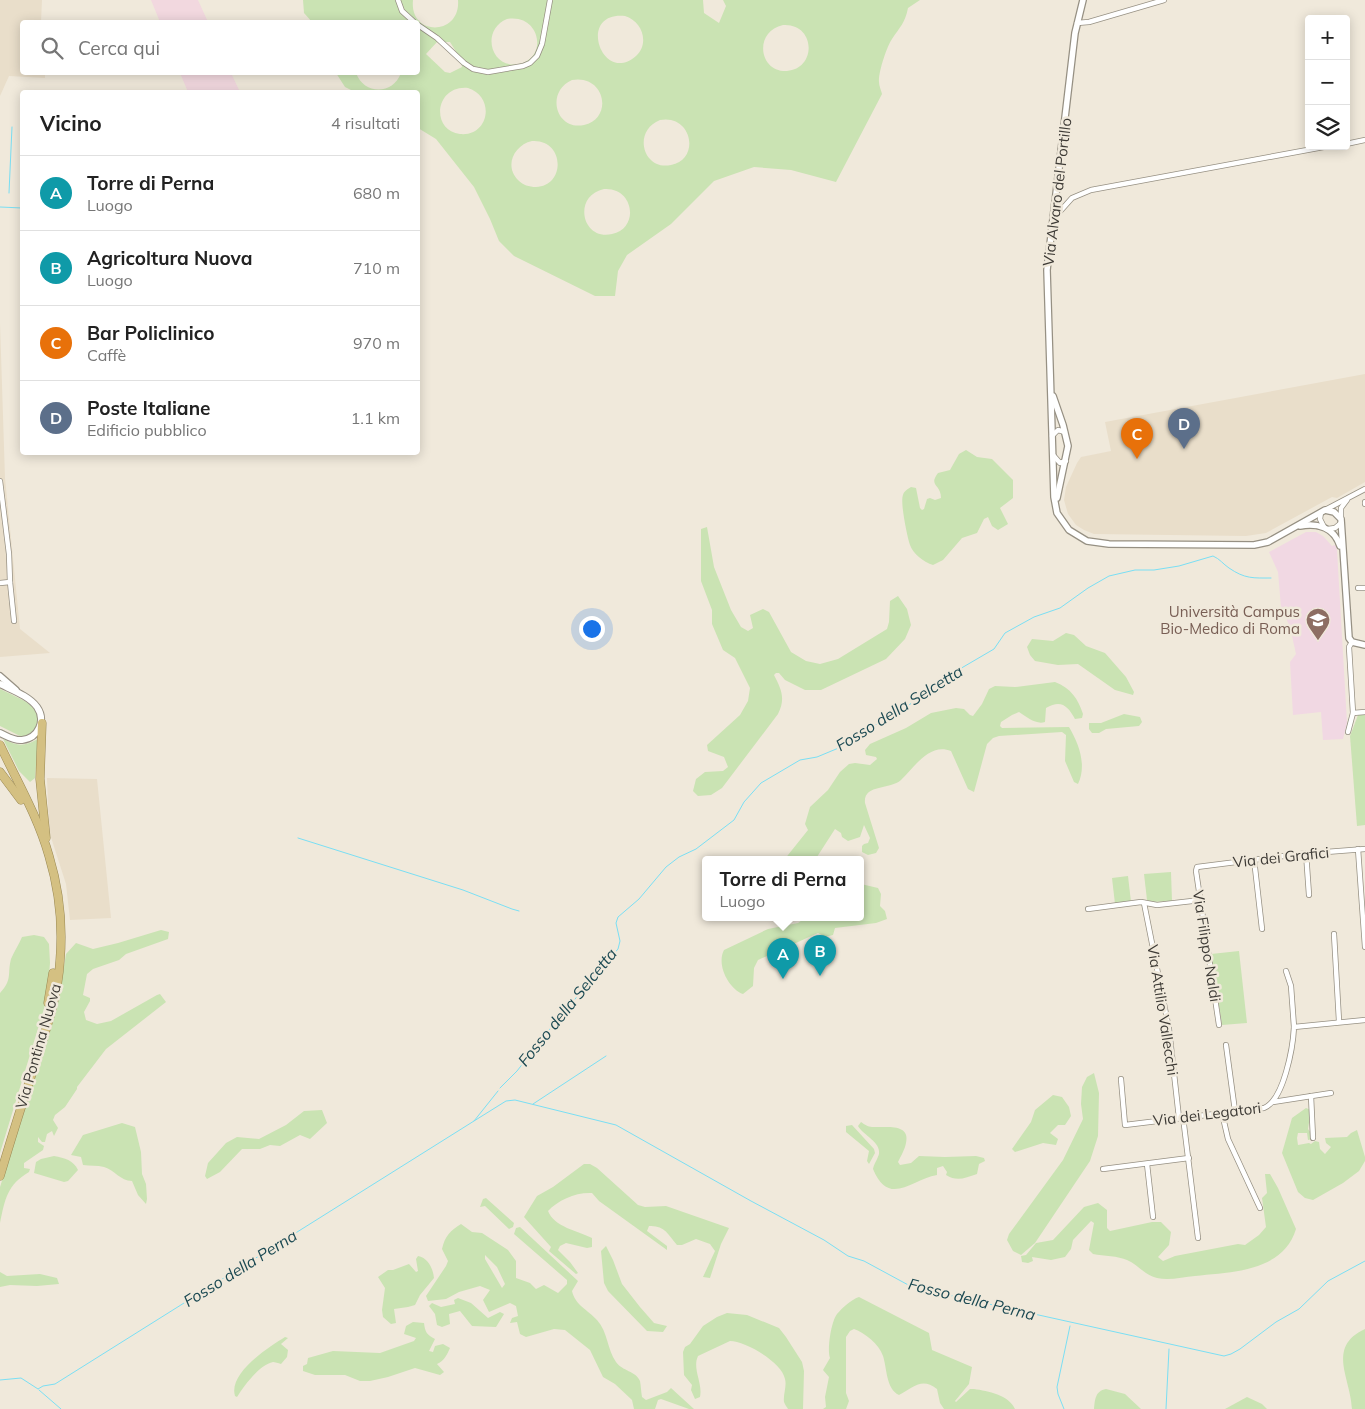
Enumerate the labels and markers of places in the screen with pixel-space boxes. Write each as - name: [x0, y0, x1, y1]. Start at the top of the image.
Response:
- pin: D: [1168, 408, 1200, 449]
- pin: C: [1121, 418, 1153, 459]
- place label: Università Campus Bio-Medico di Roma: [1160, 602, 1300, 638]
- school or university icon: Università Campus Bio-Medico di Roma: [1305, 607, 1331, 641]
- pin: B: [804, 935, 836, 976]
- pin: A: [767, 938, 799, 979]

